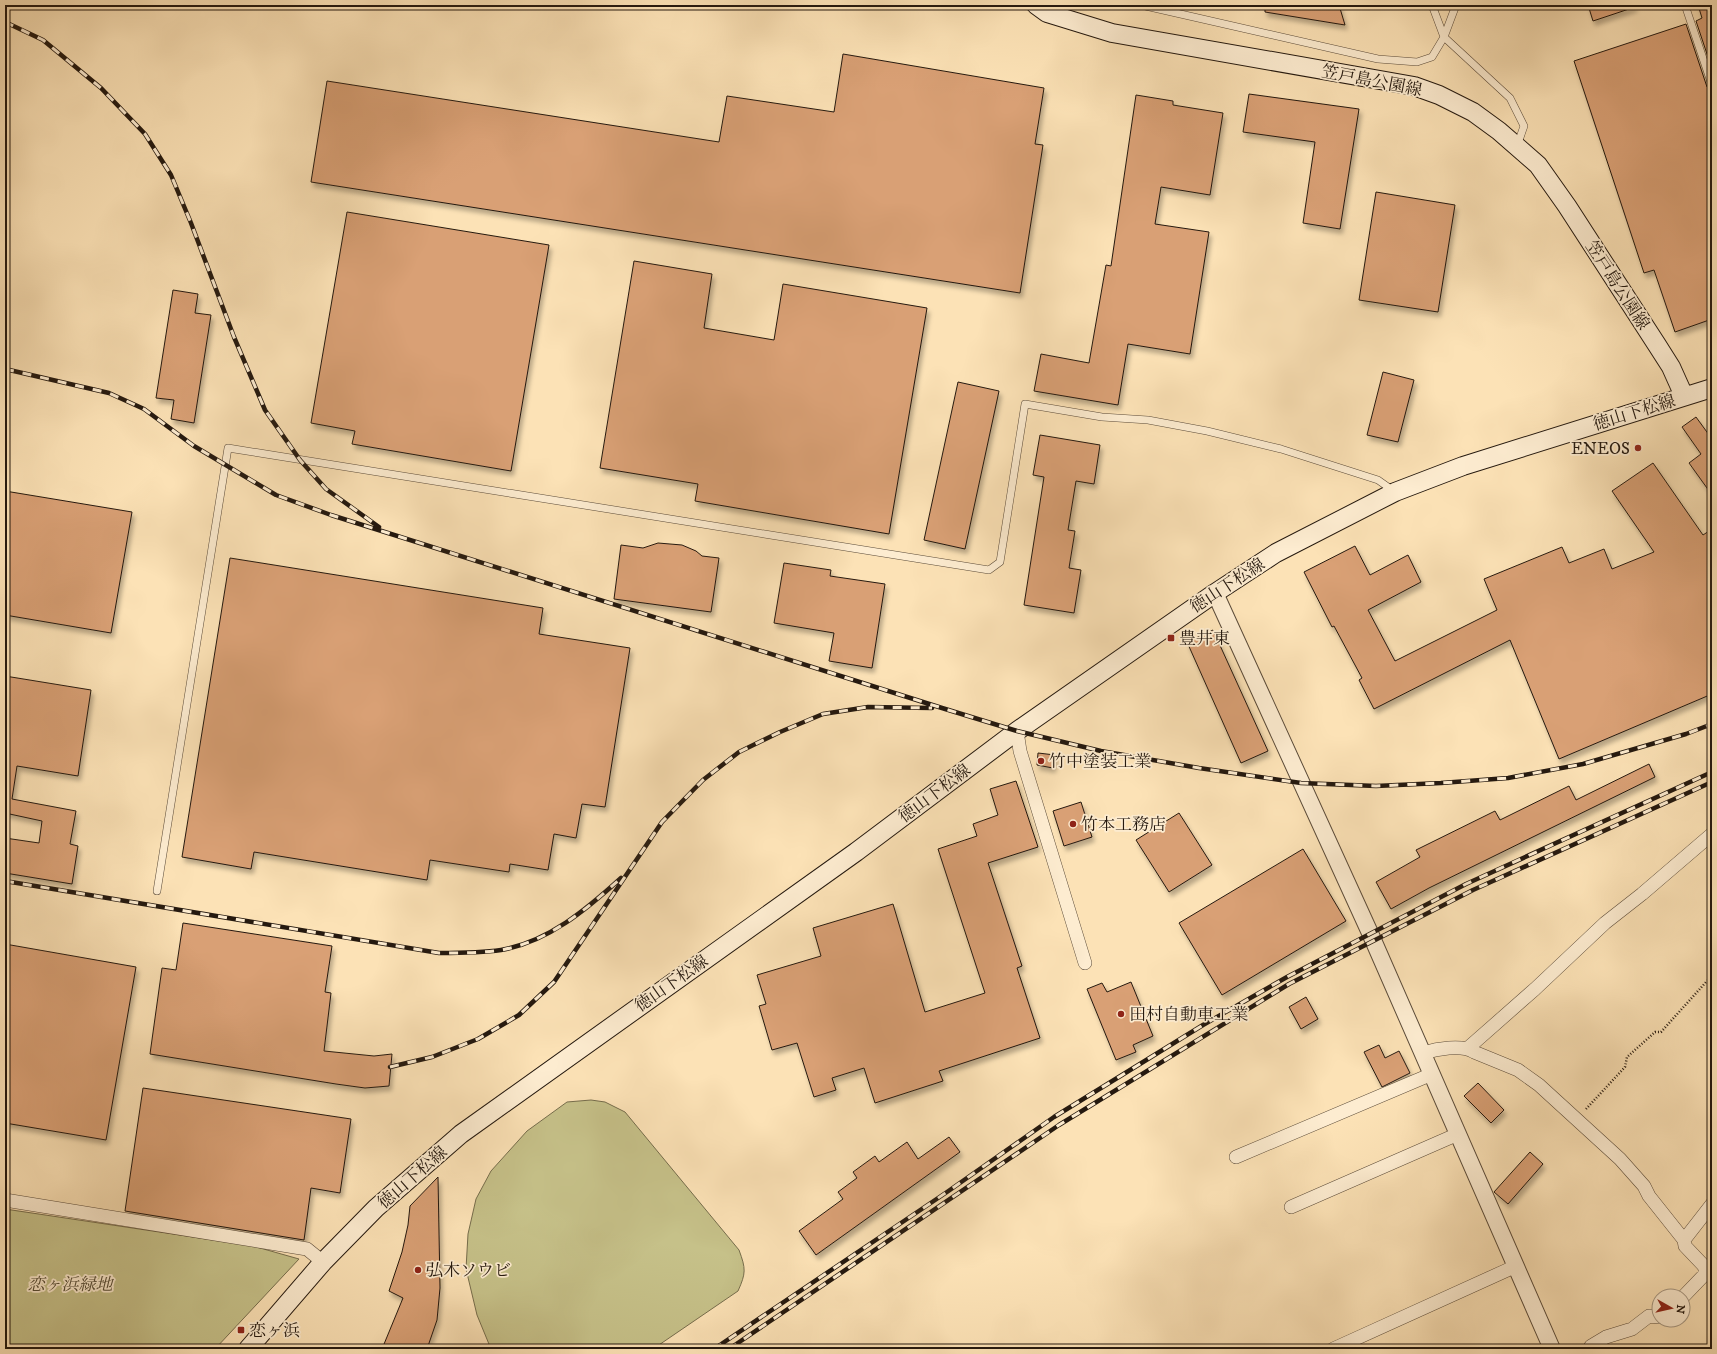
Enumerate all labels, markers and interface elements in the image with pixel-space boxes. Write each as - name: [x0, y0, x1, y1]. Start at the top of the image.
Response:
- street label: 笠戸島公園線: [1320, 60, 1424, 102]
- street label: 笠戸島公園線: [1580, 237, 1654, 334]
- street label: 徳山下松線: [1590, 390, 1678, 436]
- place label: ENEOS: [1571, 438, 1630, 460]
- marker: ENEOS: [1633, 443, 1643, 453]
- street label: 徳山下松線: [1186, 553, 1269, 618]
- place label: 豊井東: [1179, 628, 1230, 650]
- marker: 豊井東: [1166, 633, 1176, 643]
- place label: 竹中塗装工業: [1049, 751, 1151, 773]
- marker: 竹中塗装工業: [1036, 756, 1046, 766]
- street label: 徳山下松線: [894, 759, 975, 828]
- place label: 竹本工務店: [1081, 814, 1166, 836]
- marker: 竹本工務店: [1068, 819, 1078, 829]
- street label: 徳山下松線: [630, 950, 713, 1017]
- place label: 田村自動車工業: [1129, 1004, 1248, 1026]
- marker: 田村自動車工業: [1116, 1009, 1126, 1019]
- street label: 徳山下松線: [373, 1142, 452, 1214]
- place label: 弘木ソウビ: [426, 1260, 511, 1282]
- marker: 弘木ソウビ: [413, 1265, 423, 1275]
- park label: 恋ヶ浜緑地: [28, 1274, 114, 1296]
- north arrow: [1651, 1288, 1691, 1328]
- text: N: [1672, 1304, 1687, 1315]
- place label: 恋ヶ浜: [249, 1320, 300, 1342]
- marker: 恋ヶ浜: [236, 1325, 246, 1335]

